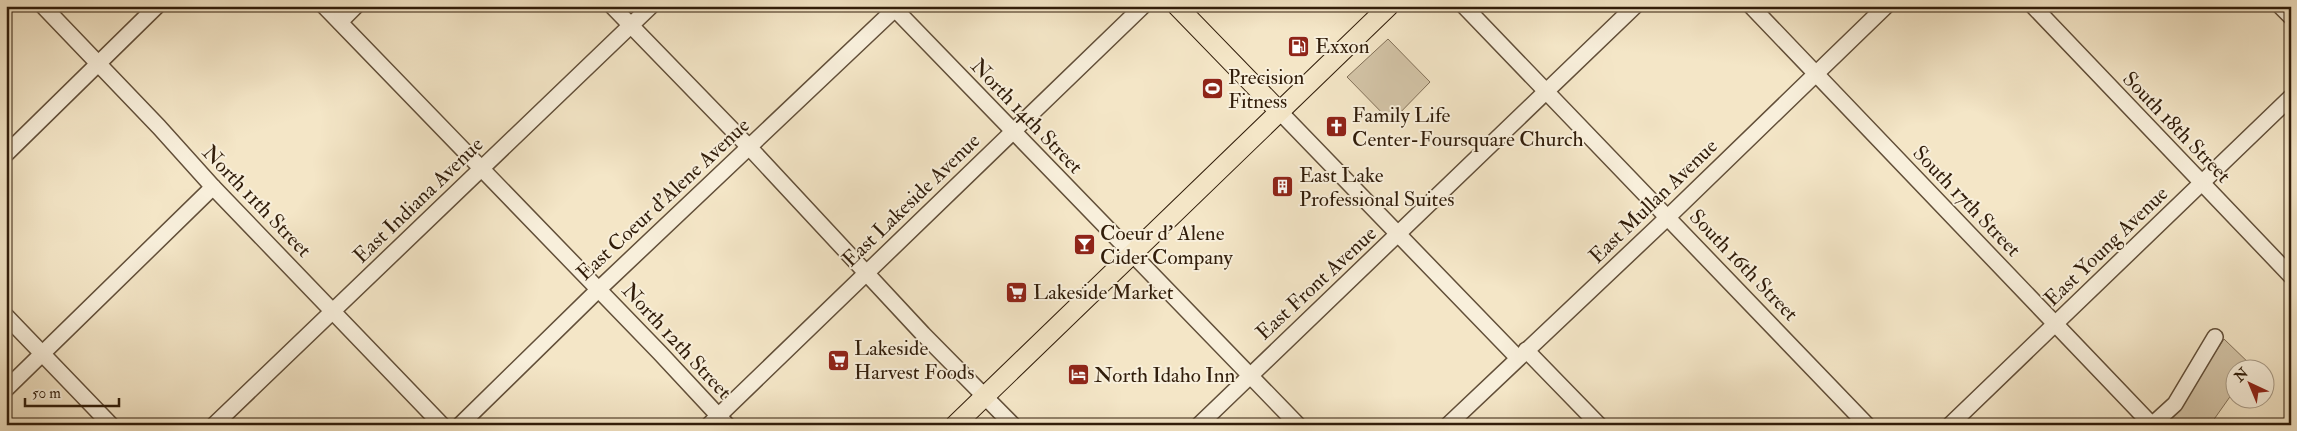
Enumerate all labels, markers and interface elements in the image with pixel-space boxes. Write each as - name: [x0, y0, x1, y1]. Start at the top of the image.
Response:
- place label: Exxon: [1315, 33, 1370, 60]
- fuel station icon: Exxon: [1287, 34, 1311, 58]
- street label: North 14th Street: [965, 53, 1089, 180]
- place label: Precision Fitness: [1228, 64, 1304, 115]
- street label: South 18th Street: [2117, 66, 2237, 189]
- sports icon: Precision Fitness: [1200, 77, 1224, 101]
- place label: Family Life Center-Foursquare Church: [1352, 102, 1584, 153]
- street label: East Coeur d'Alene Avenue: [571, 112, 756, 287]
- church icon: Family Life Center-Foursquare Church: [1324, 115, 1348, 139]
- street label: East Lakeside Avenue: [837, 127, 986, 273]
- street label: East Indiana Avenue: [348, 131, 489, 269]
- street label: East Mullan Avenue: [1583, 133, 1723, 270]
- street label: North 11th Street: [196, 139, 317, 263]
- street label: South 17th Street: [1907, 140, 2027, 263]
- place label: East Lake Professional Suites: [1299, 162, 1454, 213]
- building icon: East Lake Professional Suites: [1271, 175, 1295, 199]
- street label: East Young Avenue: [2039, 180, 2174, 312]
- street label: South 16th Street: [1683, 204, 1804, 327]
- place label: Coeur d' Alene Cider Company: [1100, 220, 1234, 271]
- street label: East Front Avenue: [1250, 220, 1383, 346]
- bar icon: Coeur d' Alene Cider Company: [1072, 233, 1096, 257]
- street label: North 12th Street: [616, 277, 738, 405]
- place label: Lakeside Market: [1033, 279, 1174, 306]
- supermarket icon: Lakeside Market: [1005, 280, 1029, 304]
- place label: Lakeside Harvest Foods: [854, 335, 974, 386]
- supermarket icon: Lakeside Harvest Foods: [826, 348, 850, 372]
- north arrow: [2224, 358, 2274, 408]
- place label: North Idaho Inn: [1094, 362, 1236, 389]
- hotel icon: North Idaho Inn: [1066, 363, 1090, 387]
- text: N: [2230, 364, 2252, 386]
- scale bar: [25, 376, 119, 408]
- text: 50 m: [32, 384, 61, 403]

